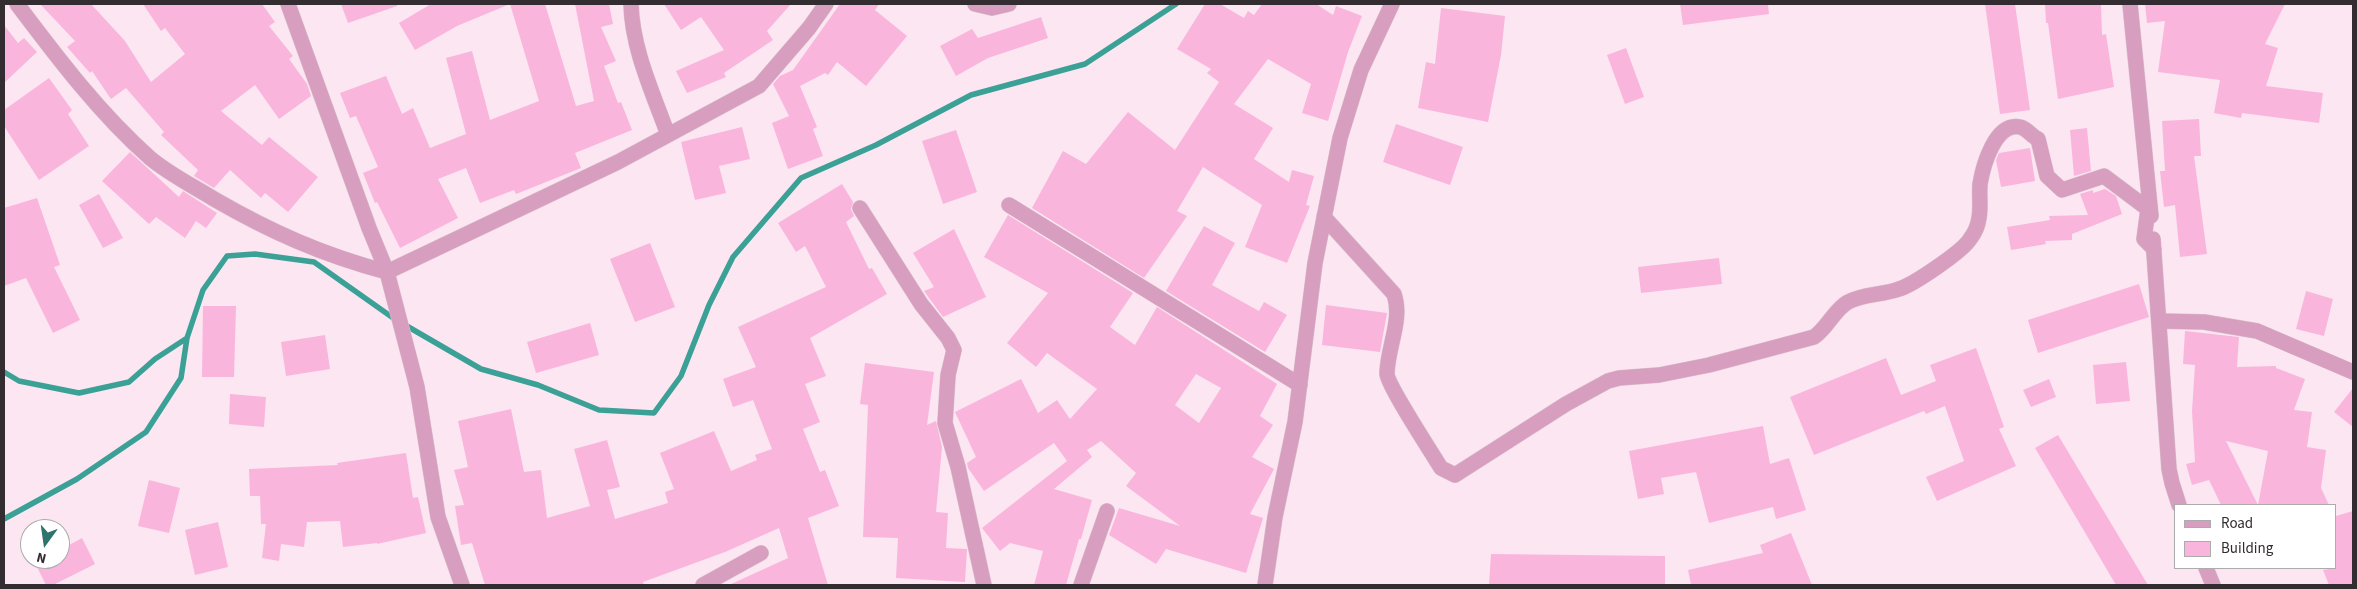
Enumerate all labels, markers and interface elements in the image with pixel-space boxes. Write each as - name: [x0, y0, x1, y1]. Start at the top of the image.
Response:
- legend: [2174, 504, 2337, 569]
- text: Road: [2221, 513, 2253, 534]
- north arrow: [20, 519, 70, 569]
- text: Building: [2221, 538, 2273, 559]
- text: N: [35, 547, 49, 568]

